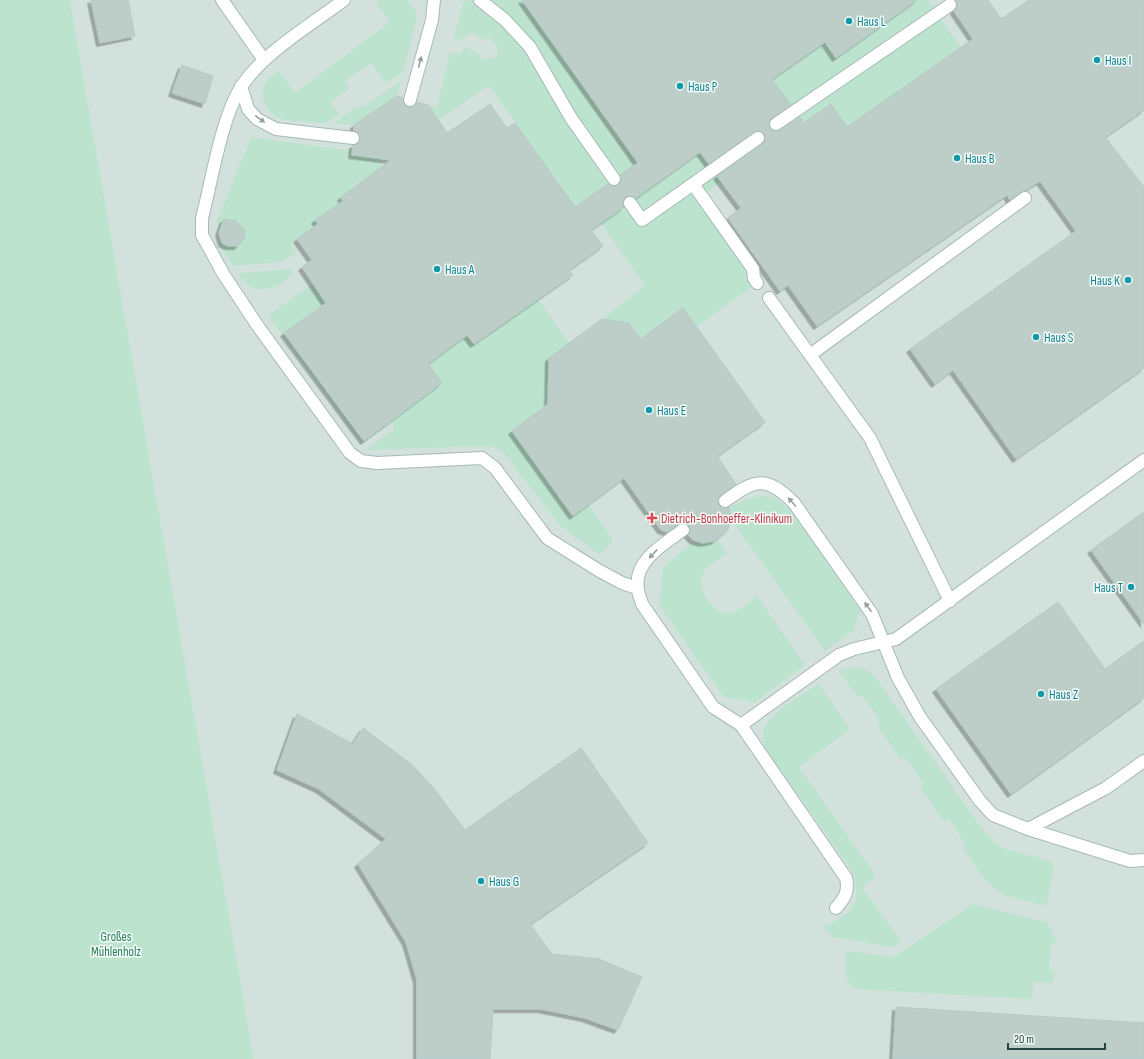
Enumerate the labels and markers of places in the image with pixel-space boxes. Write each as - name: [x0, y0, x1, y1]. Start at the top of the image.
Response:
- place label: Haus L: [857, 14, 886, 30]
- marker: Haus L: [844, 16, 854, 26]
- place label: Haus I: [1105, 53, 1131, 69]
- marker: Haus I: [1092, 55, 1102, 65]
- place label: Haus P: [688, 79, 718, 95]
- marker: Haus P: [675, 81, 685, 91]
- place label: Haus B: [965, 151, 995, 167]
- marker: Haus B: [952, 153, 962, 163]
- place label: Haus A: [445, 262, 475, 278]
- marker: Haus A: [432, 264, 442, 274]
- place label: Haus K: [1090, 273, 1120, 289]
- marker: Haus K: [1123, 275, 1133, 285]
- place label: Haus S: [1044, 330, 1074, 346]
- marker: Haus S: [1031, 332, 1041, 342]
- place label: Haus E: [657, 403, 686, 419]
- marker: Haus E: [644, 405, 654, 415]
- place label: Dietrich-Bonhoeffer-Klinikum: [661, 511, 792, 527]
- marker: Dietrich-Bonhoeffer-Klinikum: [646, 512, 658, 524]
- place label: Haus T: [1094, 580, 1123, 596]
- marker: Haus T: [1126, 582, 1136, 592]
- place label: Haus Z: [1049, 687, 1079, 703]
- marker: Haus Z: [1036, 689, 1046, 699]
- place label: Haus G: [489, 874, 519, 890]
- marker: Haus G: [476, 876, 486, 886]

